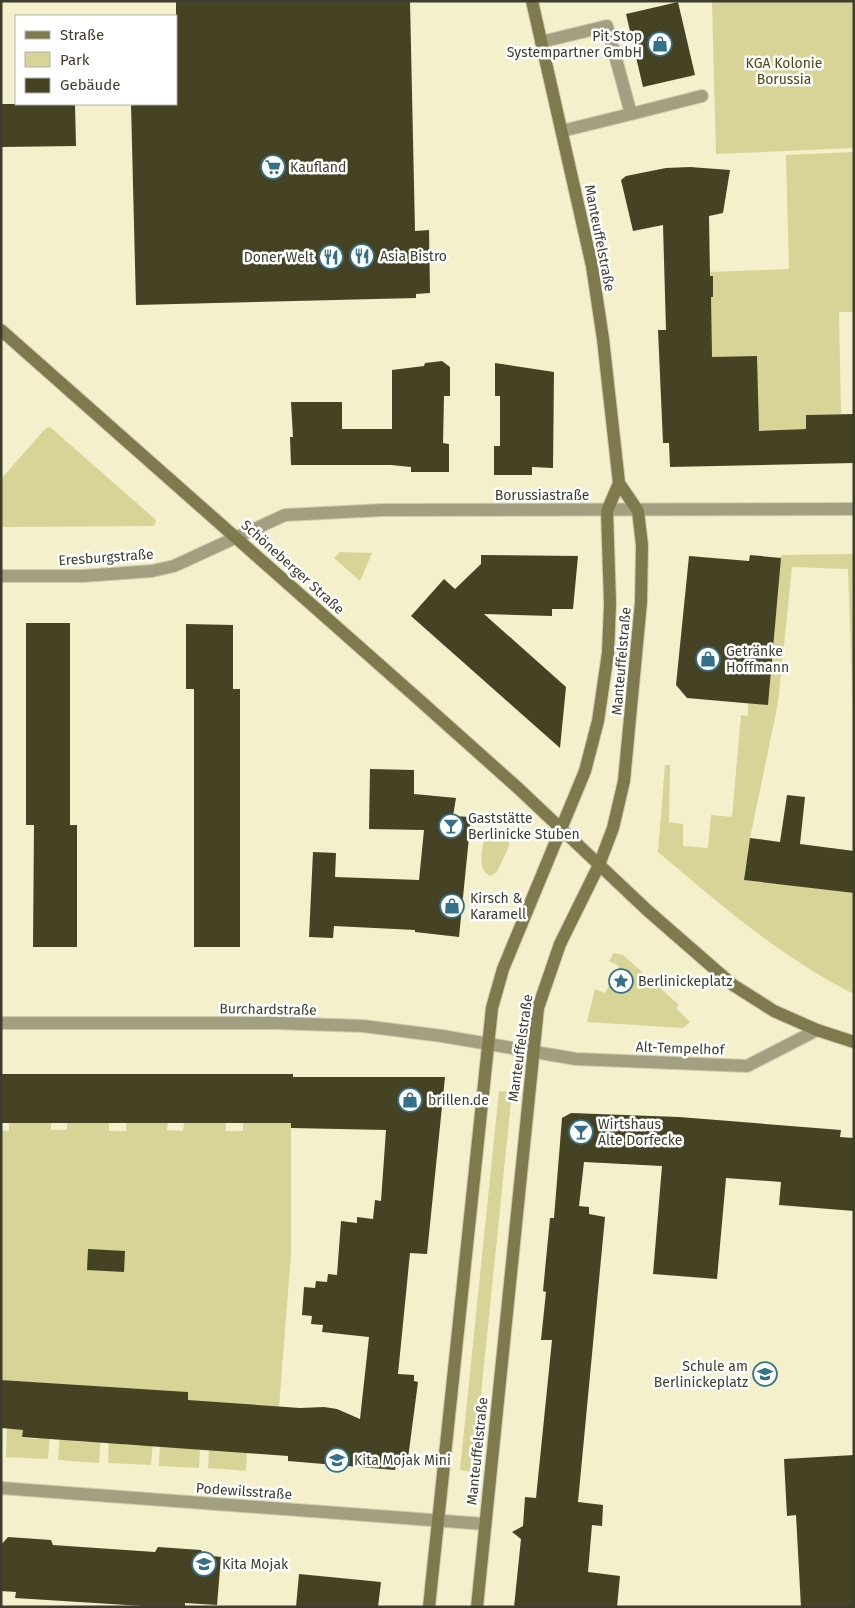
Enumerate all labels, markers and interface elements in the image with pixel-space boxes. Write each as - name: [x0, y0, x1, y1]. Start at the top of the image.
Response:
- legend: [15, 15, 178, 105]
- text: Straße: [60, 26, 104, 44]
- place label: Pit Stop Systempartner GmbH: [507, 28, 642, 61]
- shop icon: Pit Stop Systempartner GmbH: [647, 31, 673, 57]
- text: Park: [60, 51, 90, 69]
- park label: KGA Kolonie Borussia: [746, 55, 822, 88]
- text: Gebäude: [60, 76, 120, 94]
- supermarket icon: Kaufland: [260, 154, 286, 180]
- place label: Kaufland: [290, 159, 346, 176]
- street label: Manteuffelstraße: [581, 183, 618, 293]
- restaurant icon: Asia Bistro: [349, 243, 375, 269]
- restaurant icon: Doner Welt: [318, 244, 344, 270]
- place label: Asia Bistro: [380, 248, 447, 265]
- place label: Doner Welt: [244, 249, 315, 266]
- street label: Borussiastraße: [495, 487, 589, 504]
- street label: Schöneberger Straße: [238, 517, 348, 618]
- street label: Eresburgstraße: [58, 546, 154, 569]
- street label: Manteuffelstraße: [608, 606, 635, 716]
- place label: Getränke Hoffmann: [726, 643, 789, 676]
- shop icon: Getränke Hoffmann: [695, 646, 721, 672]
- place label: Gaststätte Berlinicke Stuben: [468, 810, 580, 843]
- bar icon: Gaststätte Berlinicke Stuben: [438, 813, 464, 839]
- place label: Kirsch & Karamell: [470, 890, 526, 923]
- shop icon: Kirsch & Karamell: [439, 893, 465, 919]
- place icon: Berlinickeplatz: [608, 968, 634, 994]
- place label: Berlinickeplatz: [638, 973, 732, 990]
- street label: Manteuffelstraße: [505, 993, 536, 1103]
- street label: Burchardstraße: [219, 1000, 317, 1019]
- street label: Alt-Tempelhof: [635, 1038, 726, 1059]
- shop icon: brillen.de: [397, 1087, 423, 1113]
- place label: brillen.de: [428, 1092, 489, 1109]
- place label: Wirtshaus Alte Dorfecke: [598, 1116, 682, 1149]
- bar icon: Wirtshaus Alte Dorfecke: [568, 1119, 594, 1145]
- place label: Schule am Berlinickeplatz: [654, 1358, 748, 1391]
- school or university icon: Schule am Berlinickeplatz: [752, 1361, 778, 1387]
- street label: Manteuffelstraße: [463, 1396, 492, 1506]
- school or university icon: Kita Mojak Mini: [324, 1447, 350, 1473]
- place label: Kita Mojak Mini: [354, 1452, 451, 1469]
- street label: Podewilsstraße: [195, 1480, 293, 1503]
- school or university icon: Kita Mojak: [191, 1551, 217, 1577]
- place label: Kita Mojak: [222, 1556, 289, 1573]

